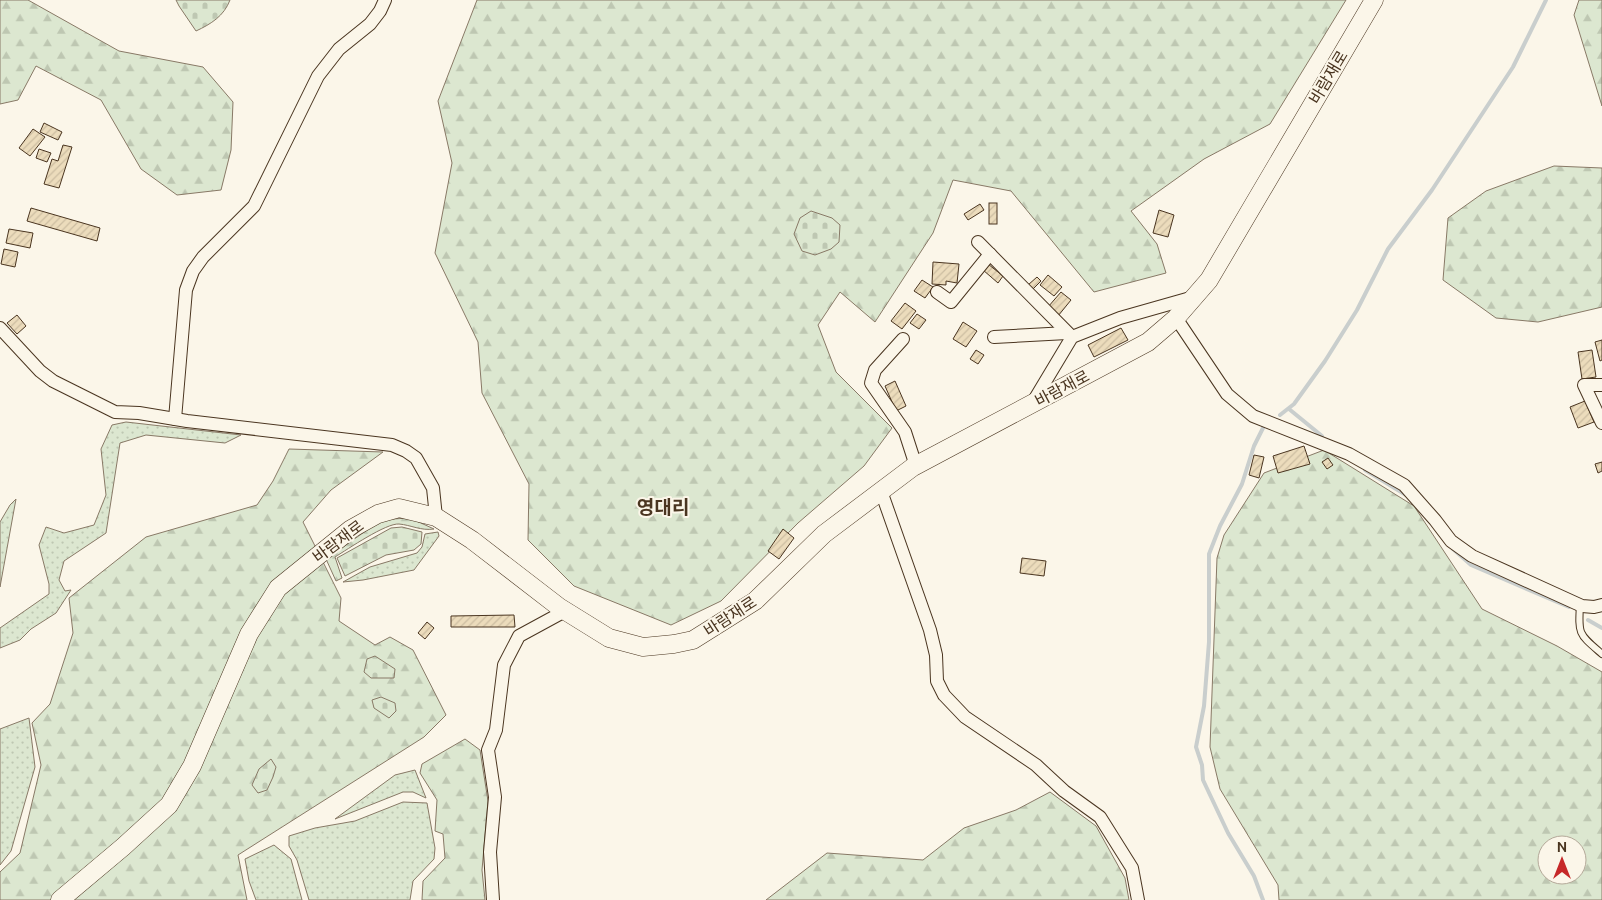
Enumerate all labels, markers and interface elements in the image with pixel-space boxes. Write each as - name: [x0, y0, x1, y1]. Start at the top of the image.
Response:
- street label: 바람재로: [1305, 47, 1351, 107]
- street label: 바람재로: [1032, 366, 1092, 410]
- district label: 영대리: [637, 496, 689, 518]
- street label: 바람재로: [309, 516, 367, 566]
- street label: 바람재로: [700, 592, 760, 640]
- north arrow: [1537, 835, 1587, 885]
- text: N: [1557, 839, 1567, 855]

